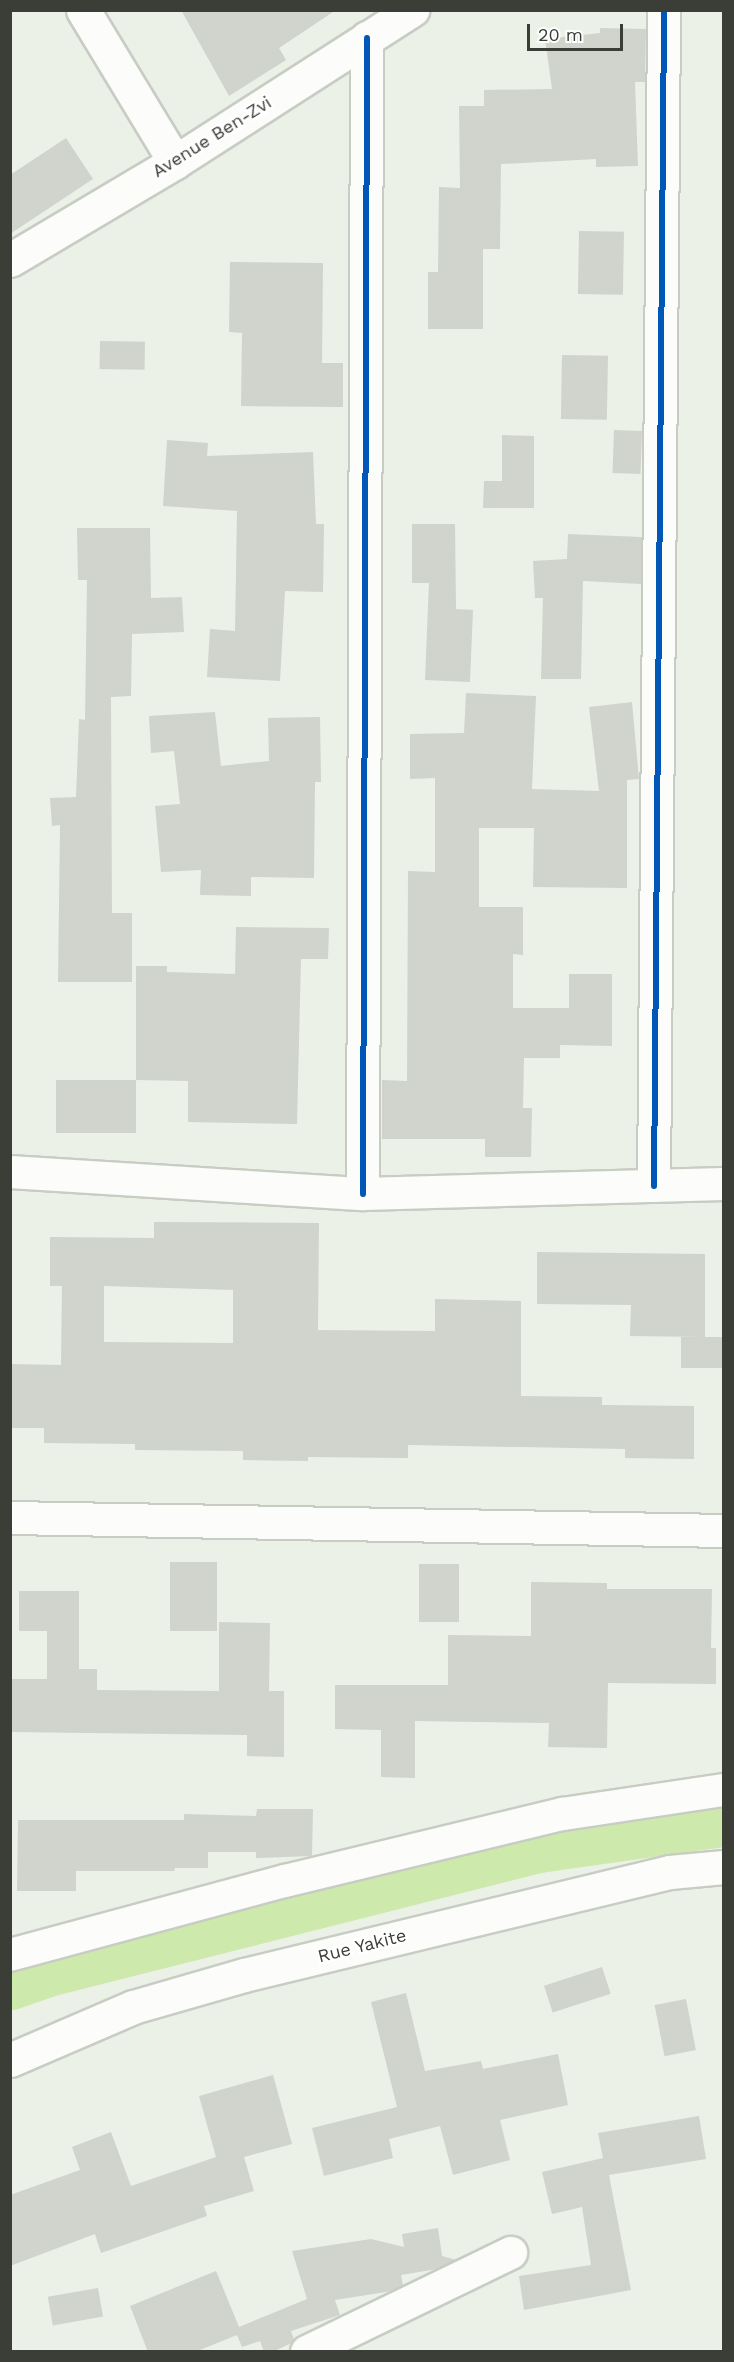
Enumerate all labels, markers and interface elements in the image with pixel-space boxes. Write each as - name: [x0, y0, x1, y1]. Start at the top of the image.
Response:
- scale bar: [530, 12, 626, 50]
- text: 20 m: [538, 24, 583, 45]
- street label: Avenue Ben-Zvi: [148, 92, 276, 182]
- street label: Rue Yakite: [315, 1924, 409, 1968]

